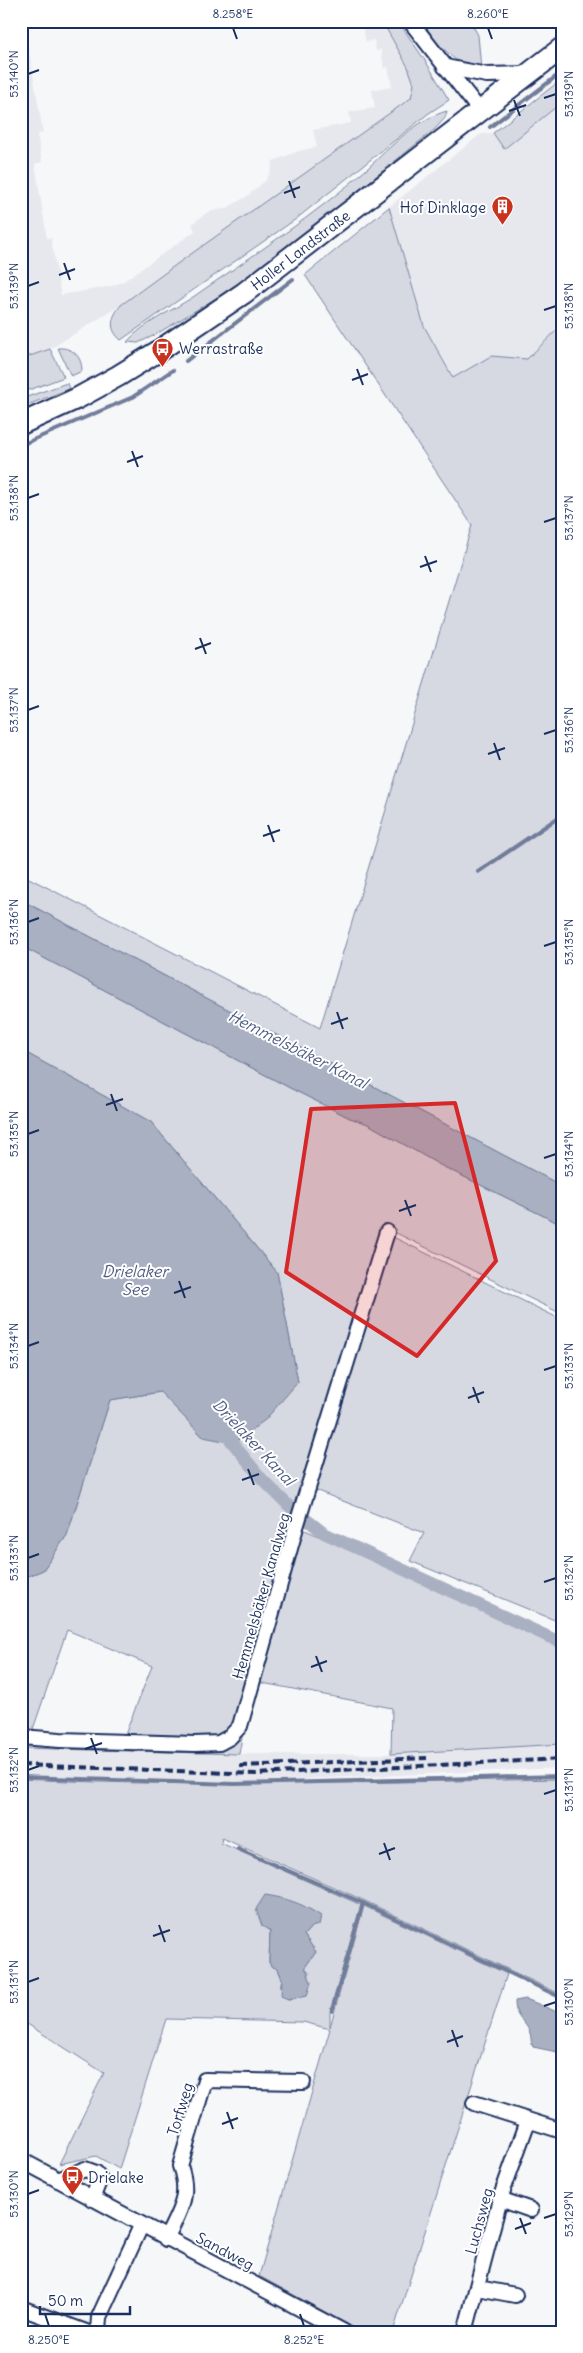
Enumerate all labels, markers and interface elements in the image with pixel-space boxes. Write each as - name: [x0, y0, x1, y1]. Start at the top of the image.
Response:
- text: 8.258°E: [213, 6, 253, 21]
- text: 8.260°E: [467, 6, 509, 21]
- text: 53.140°N: [6, 50, 21, 98]
- text: 53.139°N: [561, 71, 576, 117]
- building icon: Hof Dinklage: [490, 195, 514, 226]
- place label: Hof Dinklage: [400, 198, 486, 217]
- street label: Holler Landstraße: [246, 205, 354, 294]
- text: 53.139°N: [6, 263, 21, 309]
- text: 53.138°N: [561, 283, 576, 329]
- bus stop icon: Werrastraße: [151, 336, 175, 367]
- place label: Werrastraße: [179, 339, 263, 358]
- text: 53.138°N: [6, 475, 21, 521]
- text: 53.137°N: [561, 495, 576, 541]
- text: 53.137°N: [6, 687, 21, 733]
- text: 53.136°N: [561, 707, 576, 753]
- text: 53.136°N: [6, 899, 21, 945]
- text: 53.135°N: [561, 919, 576, 965]
- water label: Hemmelsbäker Kanal: [225, 1005, 373, 1094]
- text: 53.135°N: [6, 1111, 21, 1157]
- text: 53.134°N: [561, 1131, 576, 1177]
- water label: Drielaker See: [102, 1261, 170, 1299]
- text: 53.134°N: [6, 1323, 21, 1369]
- text: 53.133°N: [561, 1343, 576, 1389]
- water label: Drielaker Kanal: [209, 1395, 301, 1491]
- street label: Hemmelsbäker Kanalweg: [228, 1511, 294, 1681]
- text: 53.133°N: [6, 1535, 21, 1581]
- text: 53.132°N: [561, 1555, 576, 1601]
- text: 53.132°N: [6, 1747, 21, 1793]
- text: 53.131°N: [561, 1768, 576, 1812]
- text: 53.131°N: [6, 1960, 21, 2004]
- text: 53.130°N: [561, 1978, 576, 2026]
- street label: Torfweg: [163, 2080, 197, 2138]
- bus stop icon: Drielake: [60, 2165, 84, 2196]
- place label: Drielake: [88, 2168, 144, 2187]
- text: 53.130°N: [6, 2170, 21, 2218]
- street label: Luchsweg: [461, 2186, 497, 2256]
- text: 53.129°N: [561, 2191, 576, 2237]
- street label: Sandweg: [193, 2228, 257, 2274]
- scale bar: [40, 2283, 130, 2315]
- text: 50 m: [48, 2291, 83, 2310]
- text: 8.250°E: [28, 2332, 70, 2347]
- text: 8.252°E: [284, 2332, 324, 2347]

